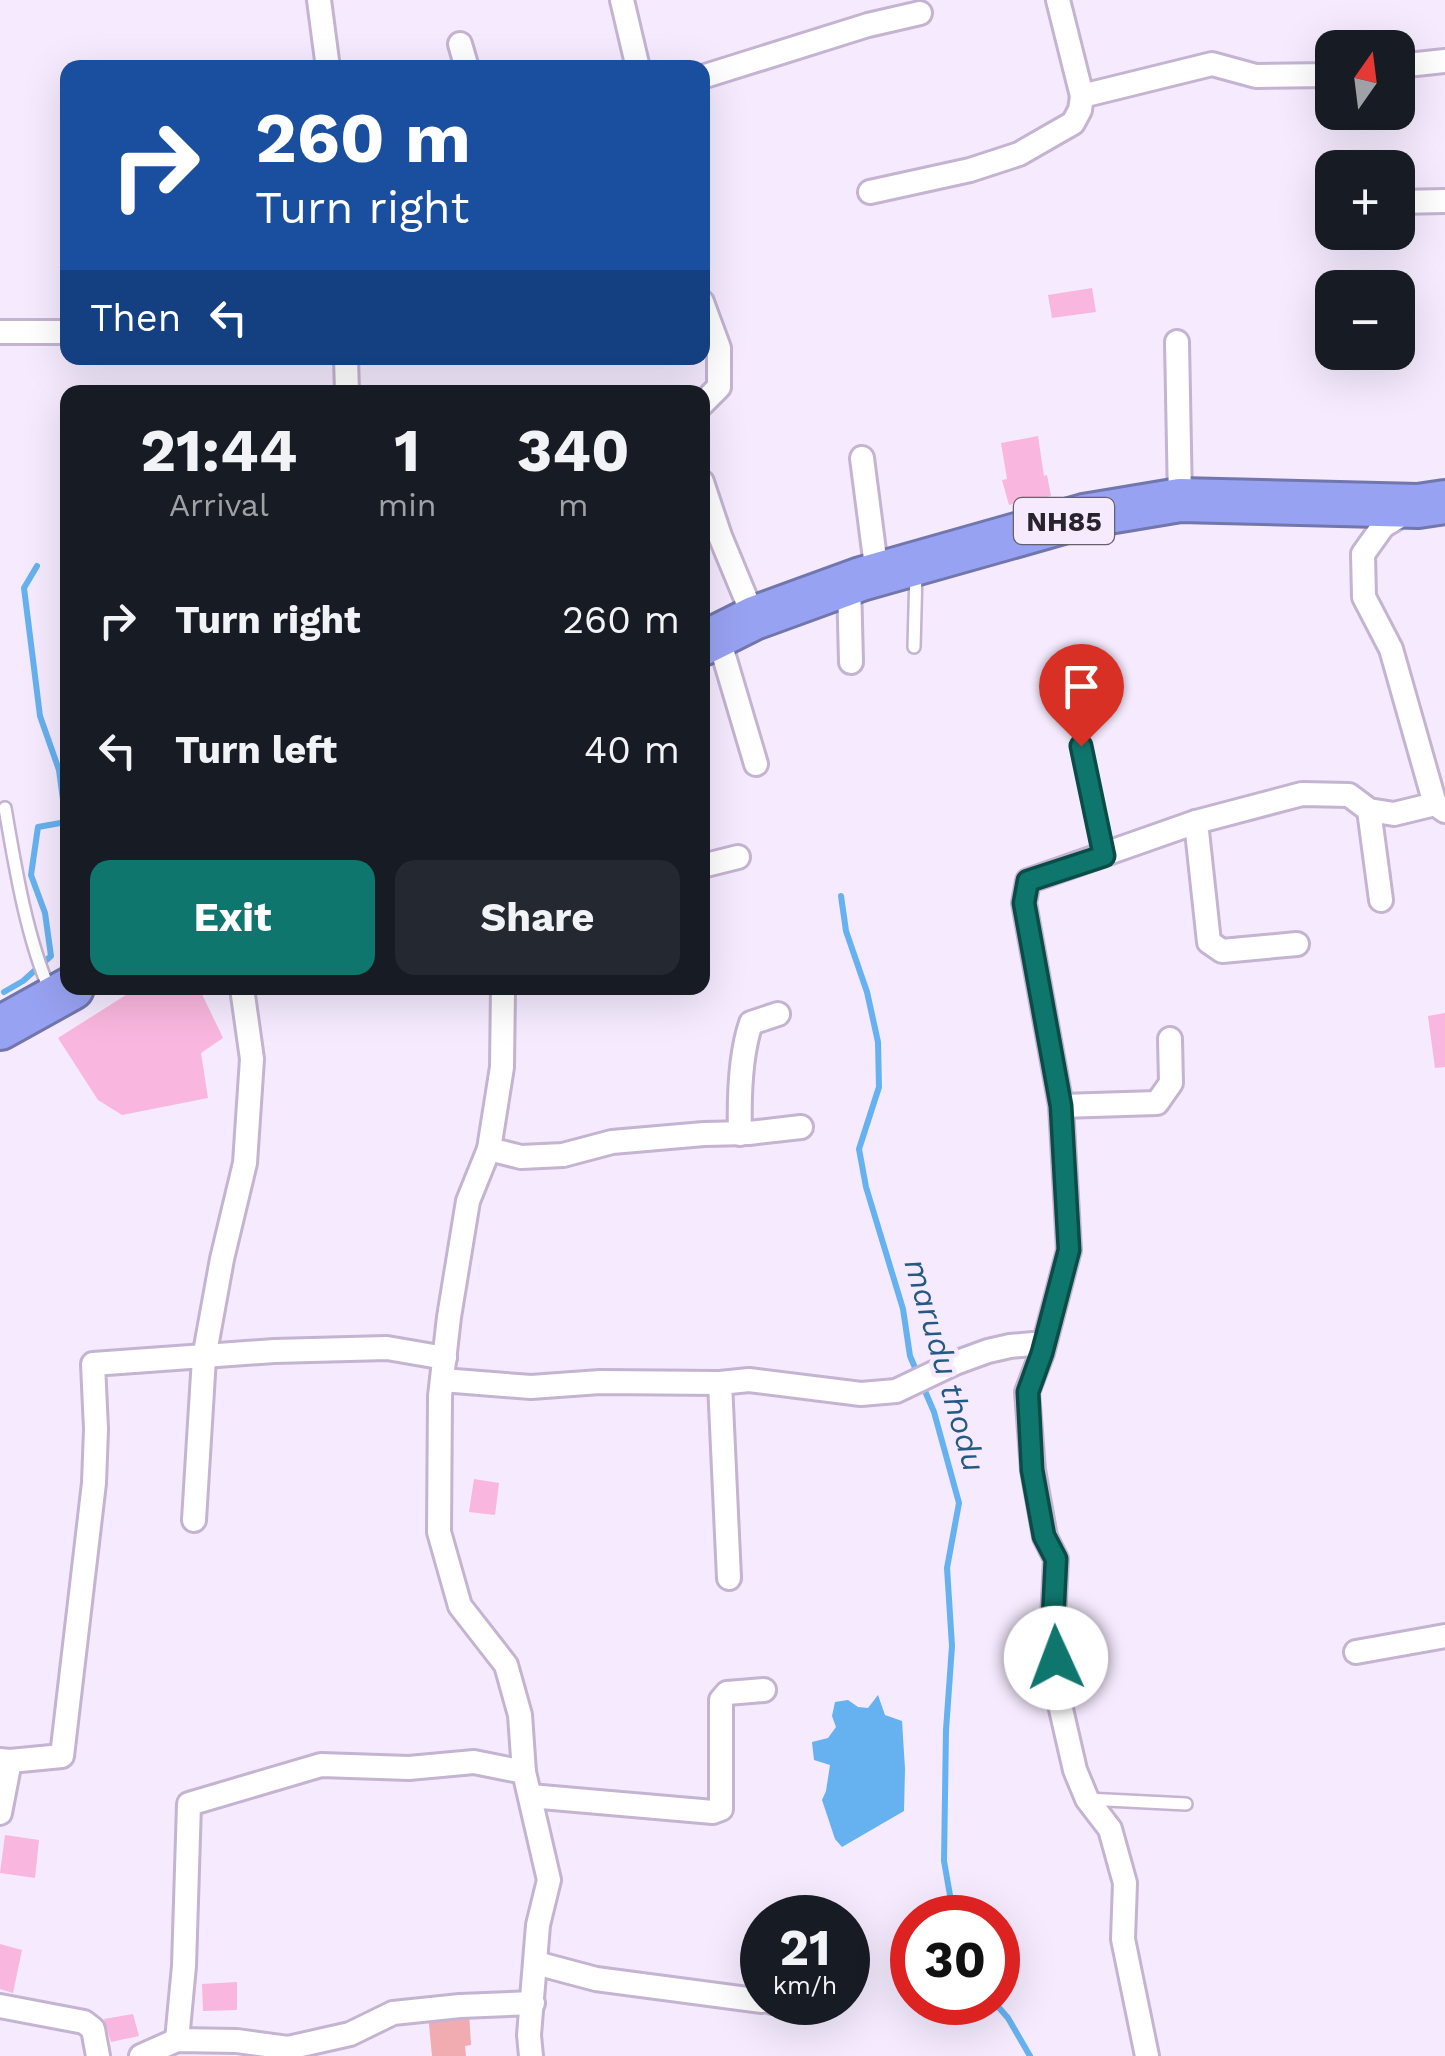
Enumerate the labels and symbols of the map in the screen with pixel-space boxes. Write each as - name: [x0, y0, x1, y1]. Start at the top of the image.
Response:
- north arrow: [1315, 30, 1415, 130]
- road number: NH85: [1014, 498, 1114, 544]
- pin: [1039, 644, 1124, 747]
- water label: marudu thodu: [896, 1254, 994, 1476]
- position arrow: [1004, 1606, 1108, 1710]
- speed limit sign: 30: [890, 1895, 1020, 2025]

